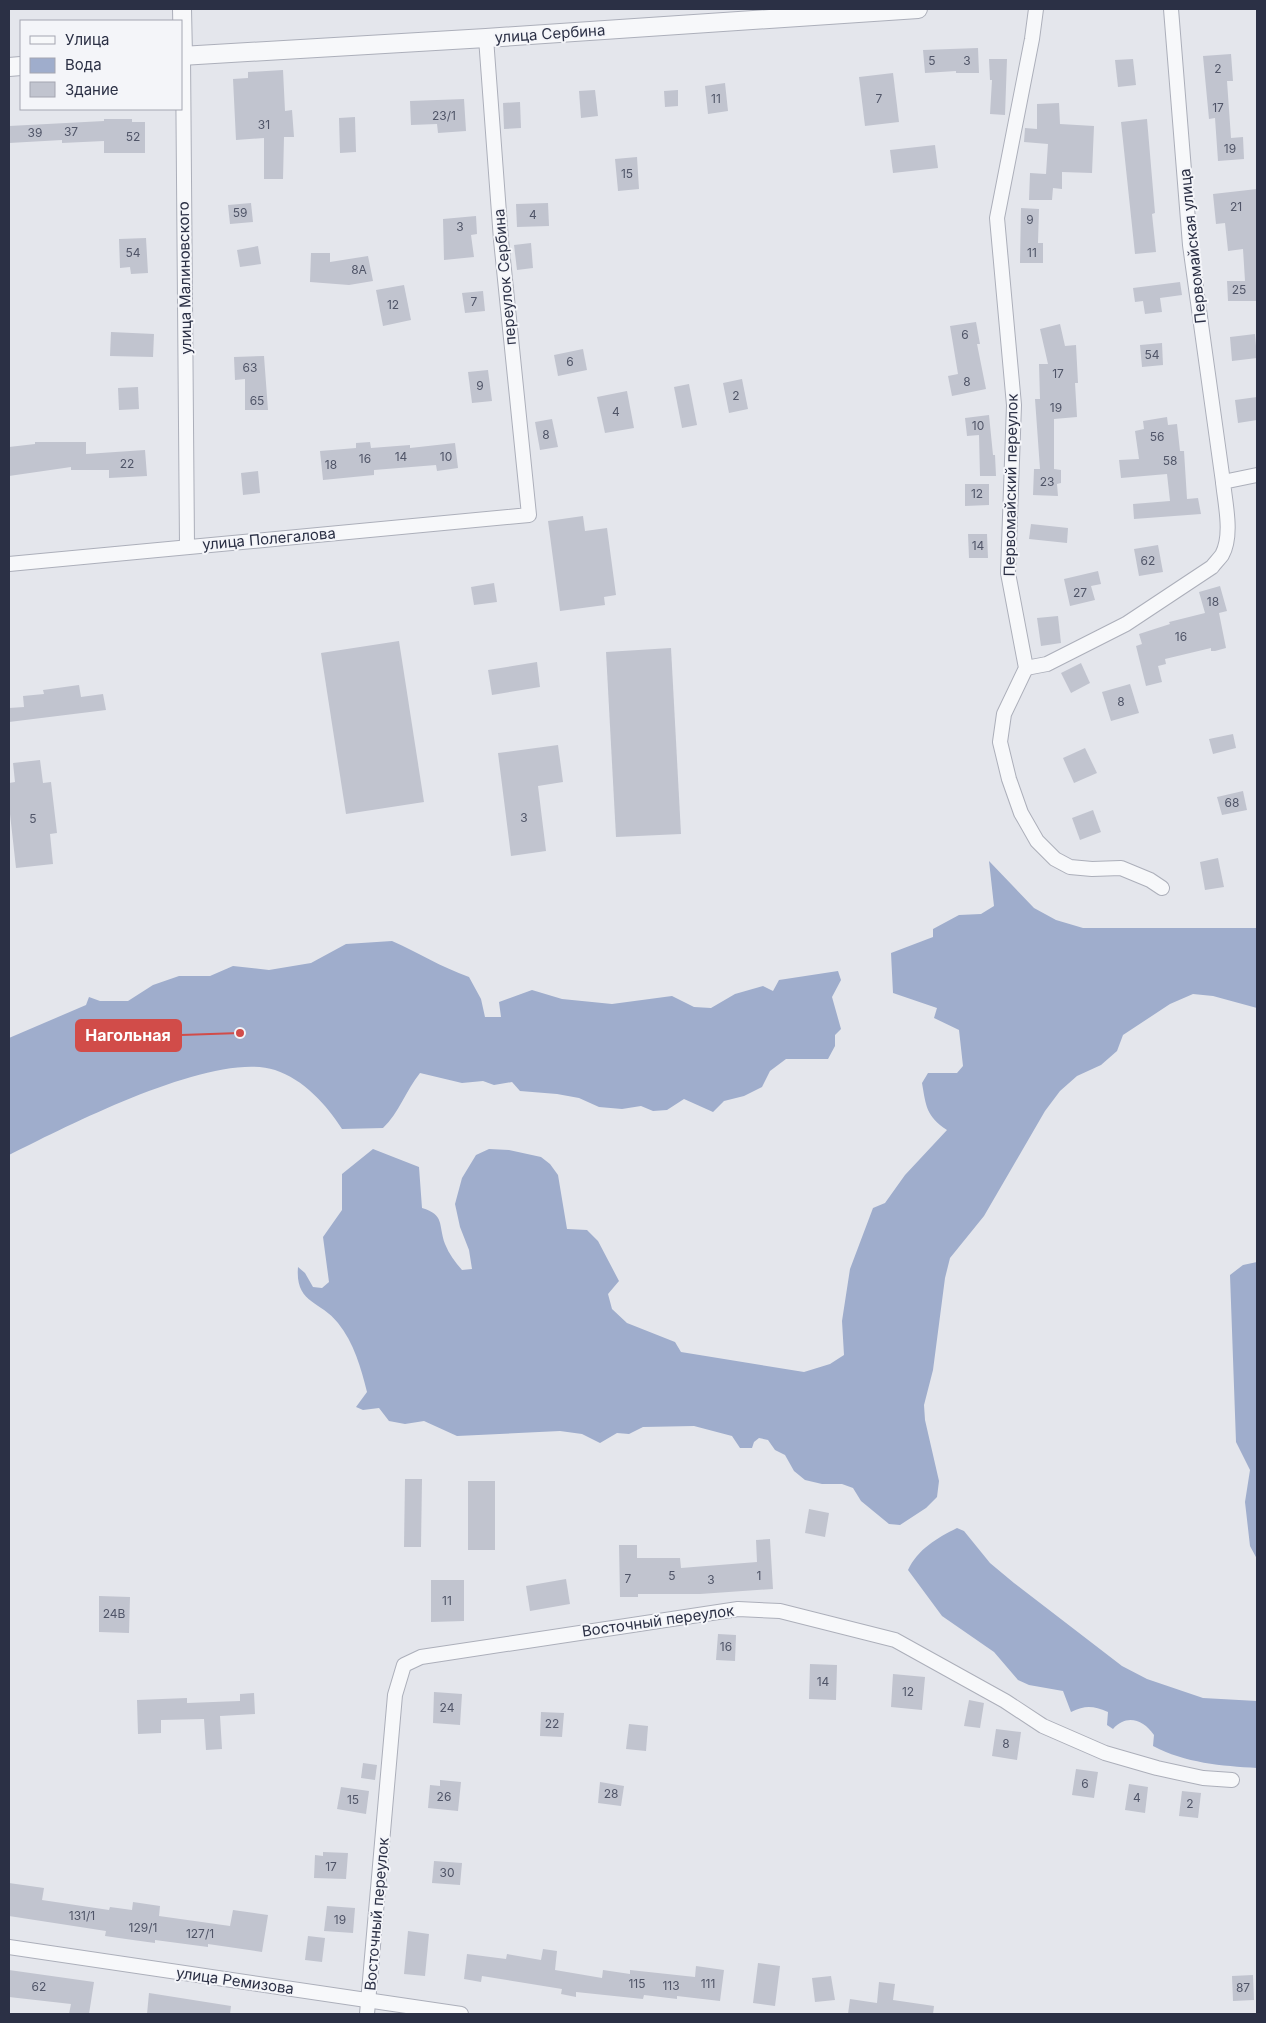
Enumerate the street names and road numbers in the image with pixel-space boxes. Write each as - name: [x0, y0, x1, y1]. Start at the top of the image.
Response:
- street label: улица Сербина: [494, 20, 606, 47]
- street label: Первомайская улица: [1175, 168, 1210, 324]
- street label: улица Малиновского: [174, 201, 195, 355]
- street label: переулок Сербина: [489, 208, 520, 346]
- street label: Первомайский переулок: [999, 393, 1022, 577]
- street label: улица Полегалова: [201, 523, 336, 554]
- street label: Восточный переулок: [581, 1600, 735, 1641]
- street label: Восточный переулок: [360, 1837, 393, 1991]
- street label: улица Ремизова: [175, 1963, 295, 1998]

